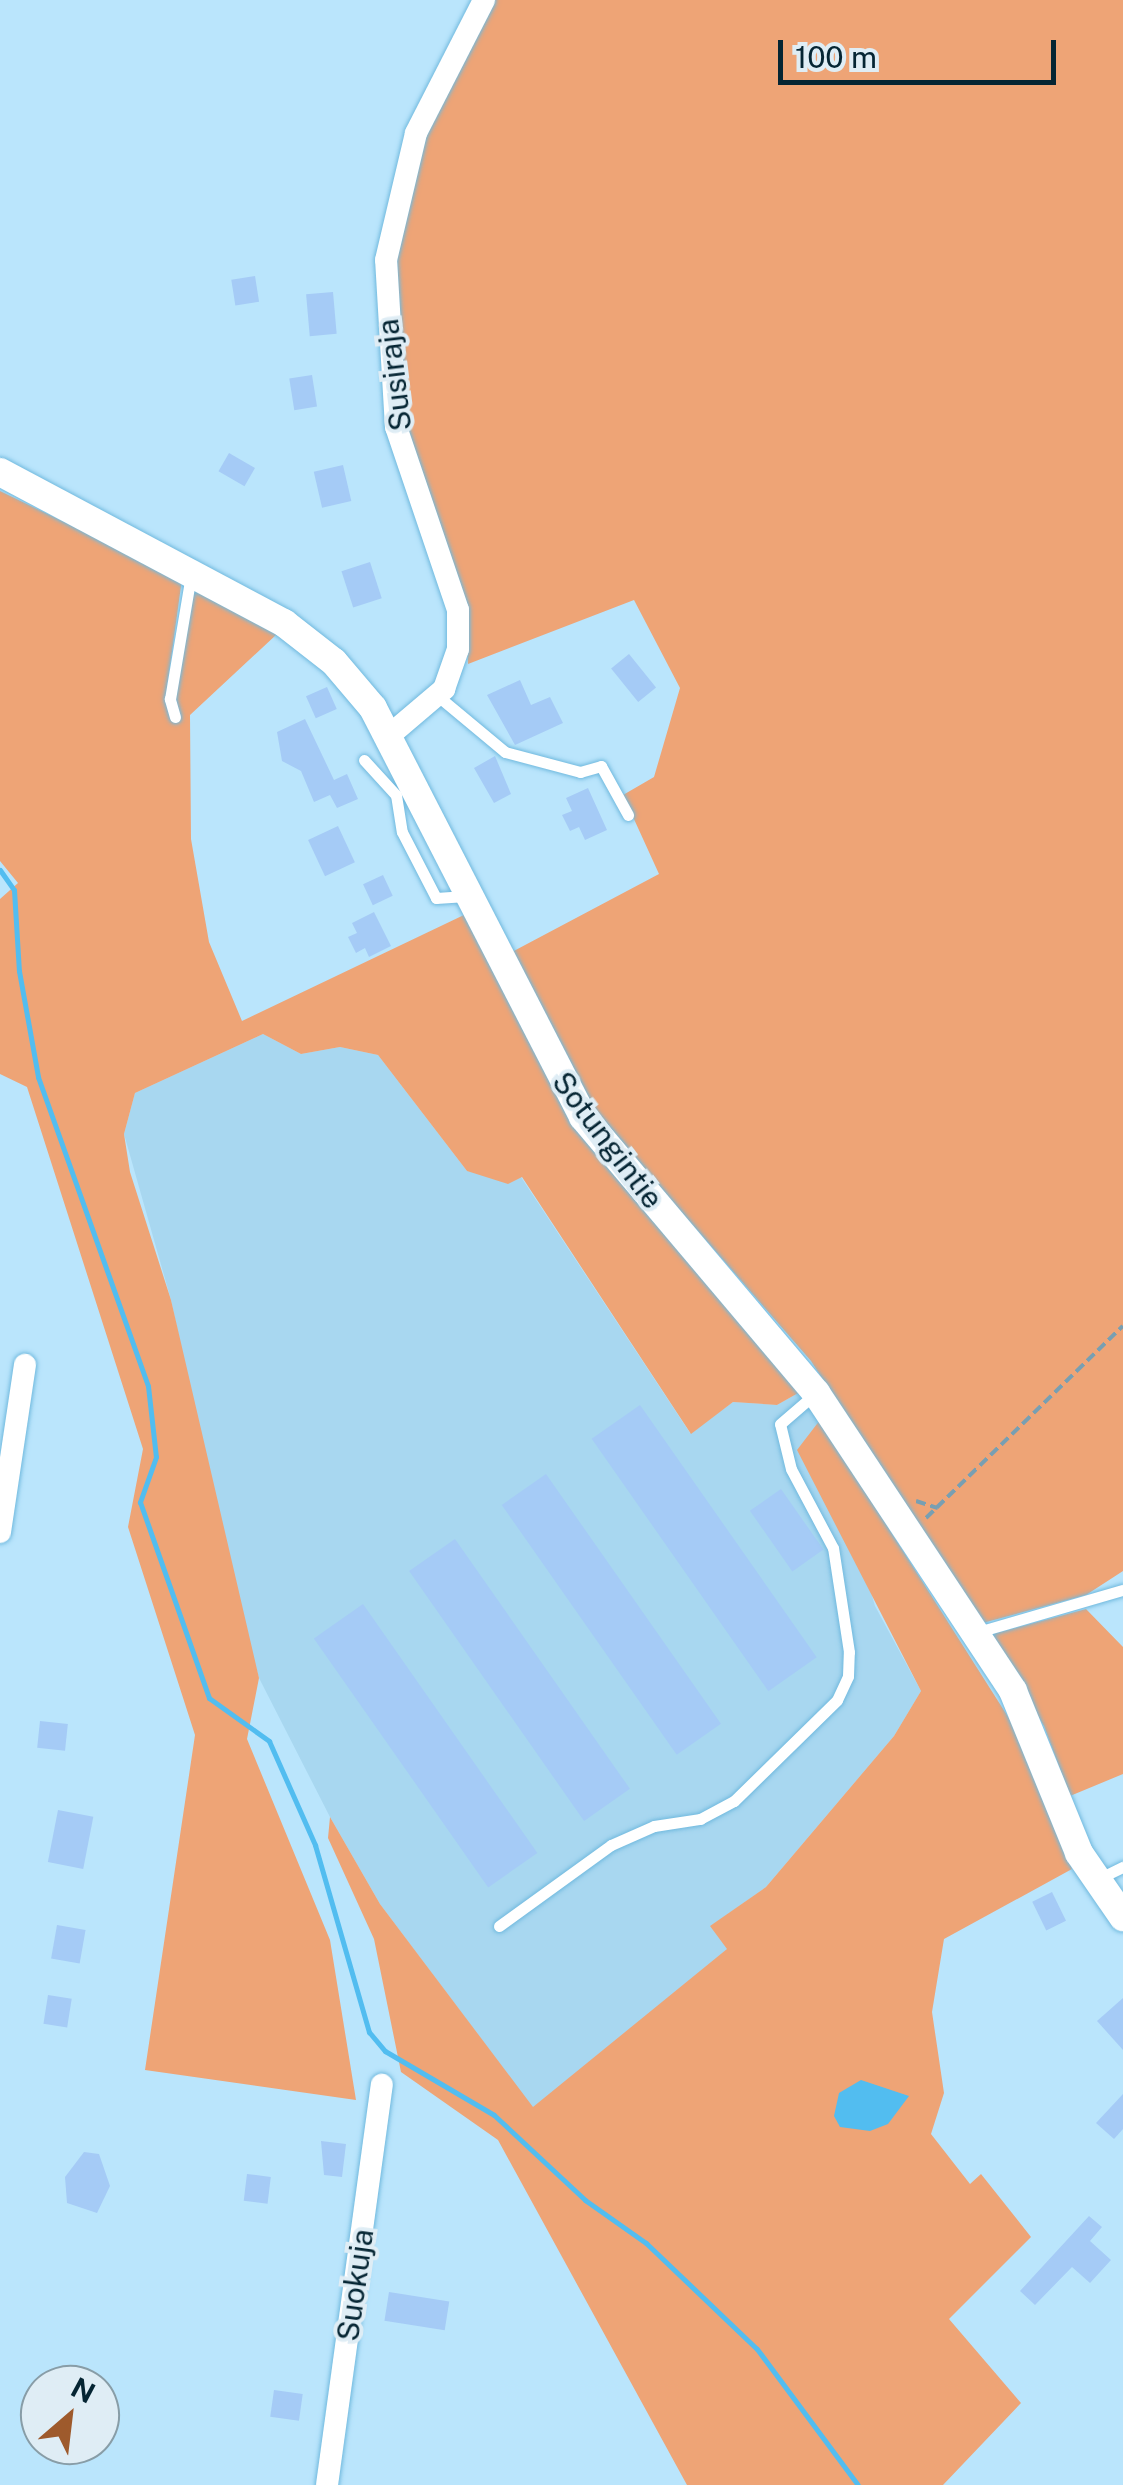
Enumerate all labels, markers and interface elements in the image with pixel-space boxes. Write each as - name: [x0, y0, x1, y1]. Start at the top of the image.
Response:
- scale bar: [783, 20, 1060, 82]
- text: 100 m: [795, 39, 877, 75]
- street label: Susiraja: [369, 317, 419, 433]
- street label: Sotungintie: [545, 1065, 671, 1215]
- street label: Suokuja: [329, 2227, 381, 2343]
- north arrow: [20, 2365, 120, 2465]
- text: N: [66, 2370, 101, 2410]

